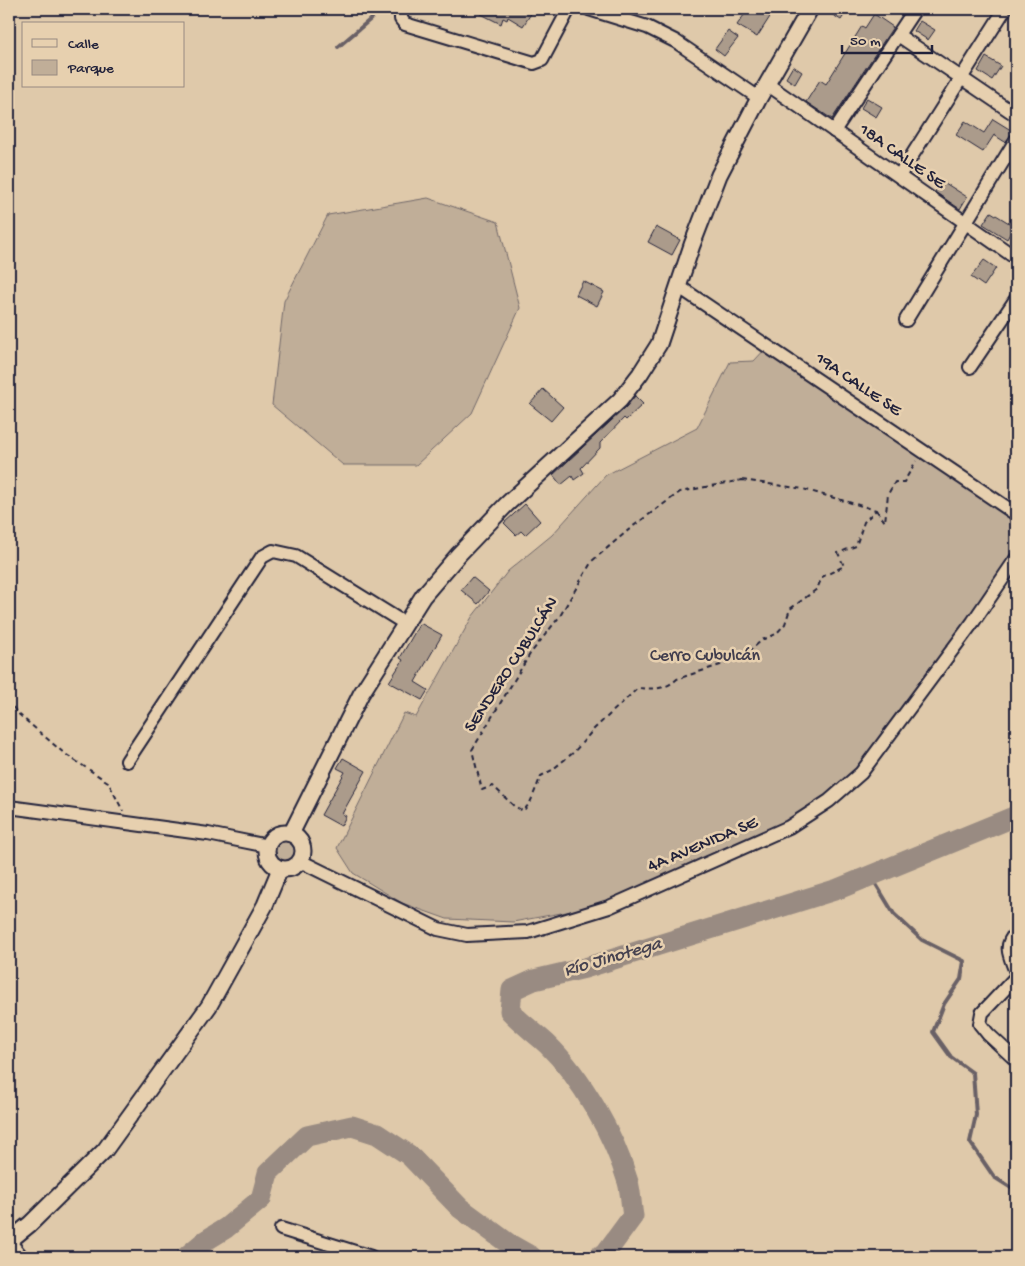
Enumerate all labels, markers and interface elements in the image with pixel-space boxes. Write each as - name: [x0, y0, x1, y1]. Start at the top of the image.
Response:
- legend: [22, 22, 185, 88]
- scale bar: [842, 22, 932, 54]
- text: 50 m: [850, 33, 881, 51]
- text: Calle: [68, 36, 99, 54]
- text: Parque: [67, 60, 114, 78]
- street label: 18A CALLE SE: [854, 119, 950, 195]
- street label: 19A CALLE SE: [810, 348, 906, 422]
- street label: SENDERO CUBULCÁN: [460, 593, 564, 737]
- park label: Cerro Cubulcán: [650, 646, 761, 667]
- street label: 4A AVENIDA SE: [645, 812, 762, 878]
- water label: Río Jinotega: [562, 933, 666, 983]

